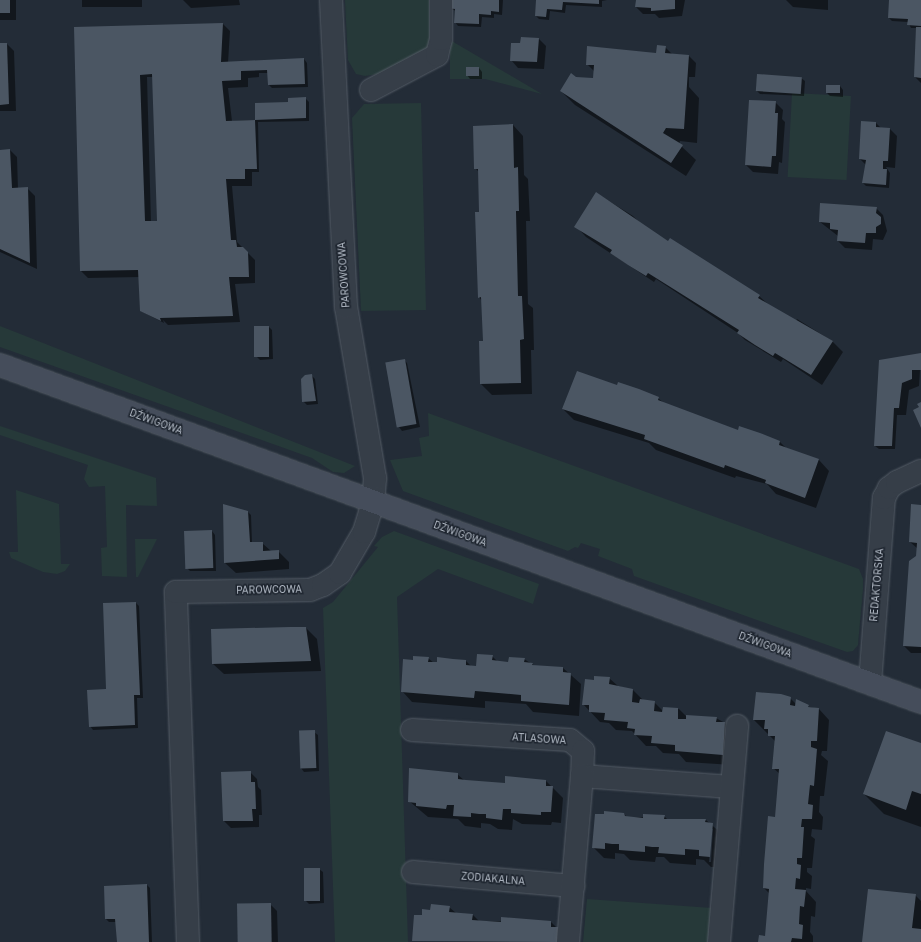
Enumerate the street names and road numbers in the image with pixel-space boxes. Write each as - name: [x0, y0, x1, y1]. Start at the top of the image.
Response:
- street label: PAROWCOWA: [336, 242, 352, 308]
- street label: DŹWIGOWA: [128, 407, 184, 437]
- street label: DŹWIGOWA: [432, 519, 488, 549]
- street label: REDAKTORSKA: [868, 548, 886, 622]
- street label: PAROWCOWA: [236, 583, 302, 597]
- street label: DŹWIGOWA: [737, 630, 793, 660]
- street label: ATLASOWA: [512, 731, 566, 747]
- street label: ZODIAKALNA: [461, 870, 525, 888]

